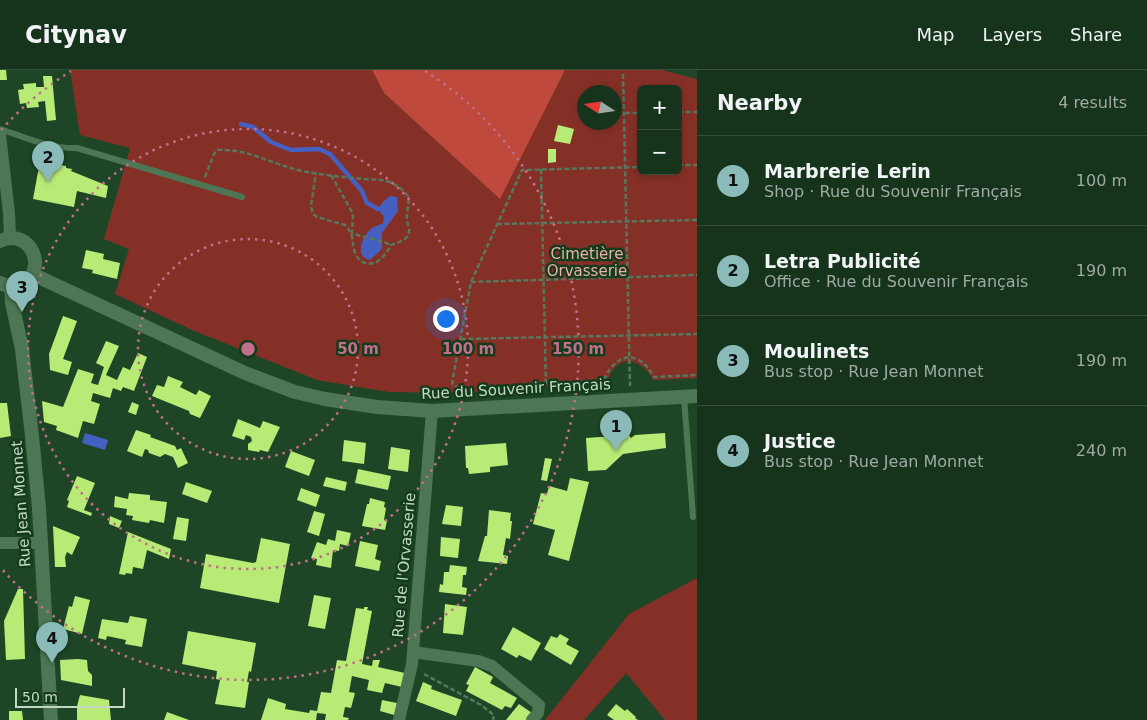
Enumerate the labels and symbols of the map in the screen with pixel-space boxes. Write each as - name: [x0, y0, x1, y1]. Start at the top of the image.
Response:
- north arrow: [577, 85, 622, 130]
- pin: 2: [32, 141, 64, 182]
- park label: Cimetière Orvasserie: [547, 245, 627, 280]
- pin: 3: [6, 271, 38, 312]
- your location: [433, 306, 459, 332]
- centre of rings: [239, 340, 257, 358]
- text: 50 m: [337, 340, 379, 358]
- text: 100 m: [442, 340, 494, 358]
- text: 150 m: [552, 340, 604, 358]
- street label: Rue du Souvenir Français: [421, 375, 611, 403]
- pin: 1: [600, 410, 632, 451]
- street label: Rue Jean Monnet: [8, 440, 34, 568]
- street label: Rue de l'Orvasserie: [389, 492, 419, 638]
- pin: 4: [36, 622, 68, 663]
- scale bar: [15, 685, 125, 708]

